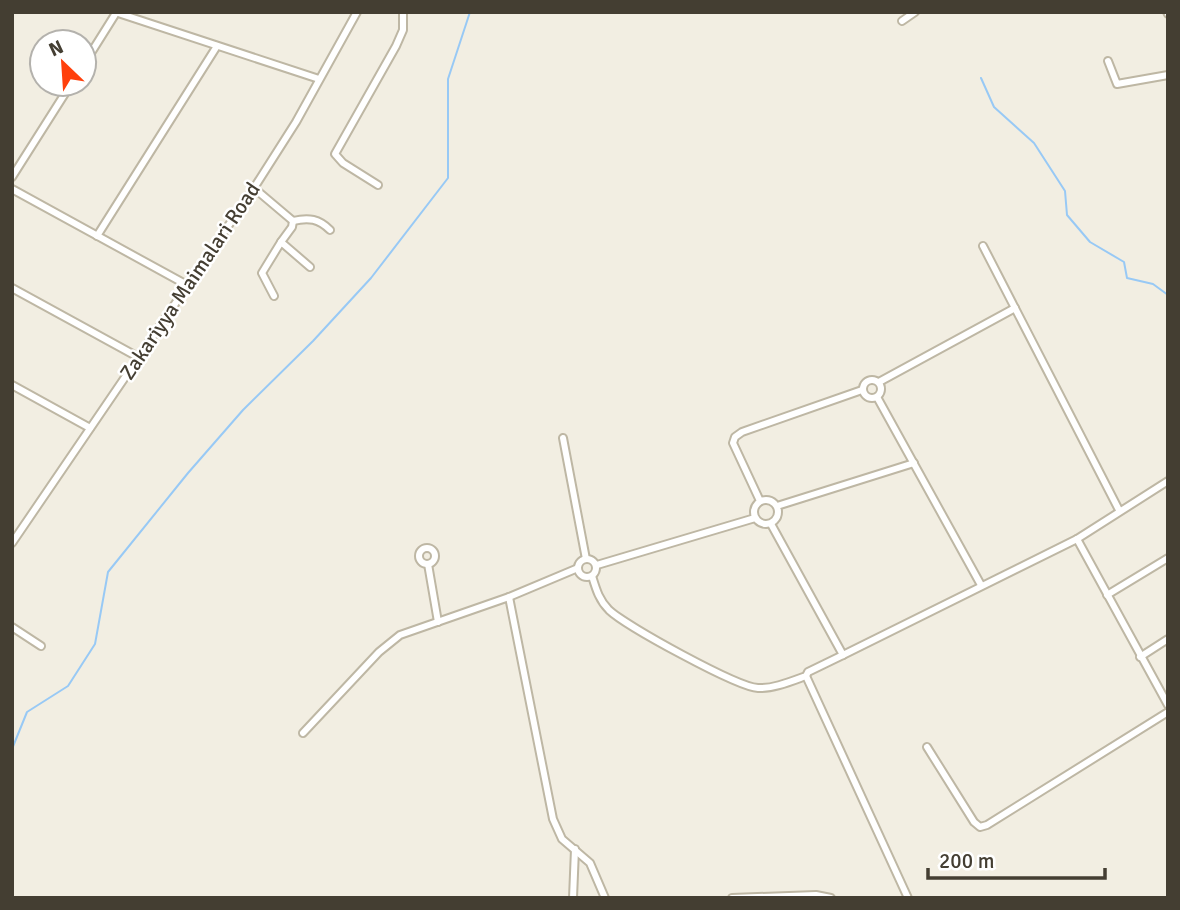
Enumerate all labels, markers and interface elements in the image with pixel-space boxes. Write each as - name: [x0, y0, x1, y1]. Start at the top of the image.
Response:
- north arrow: [28, 28, 98, 98]
- text: N: [45, 35, 67, 62]
- street label: Zakariyya Maimalari Road: [114, 177, 266, 385]
- scale bar: [928, 836, 1105, 880]
- text: 200 m: [939, 848, 994, 874]

